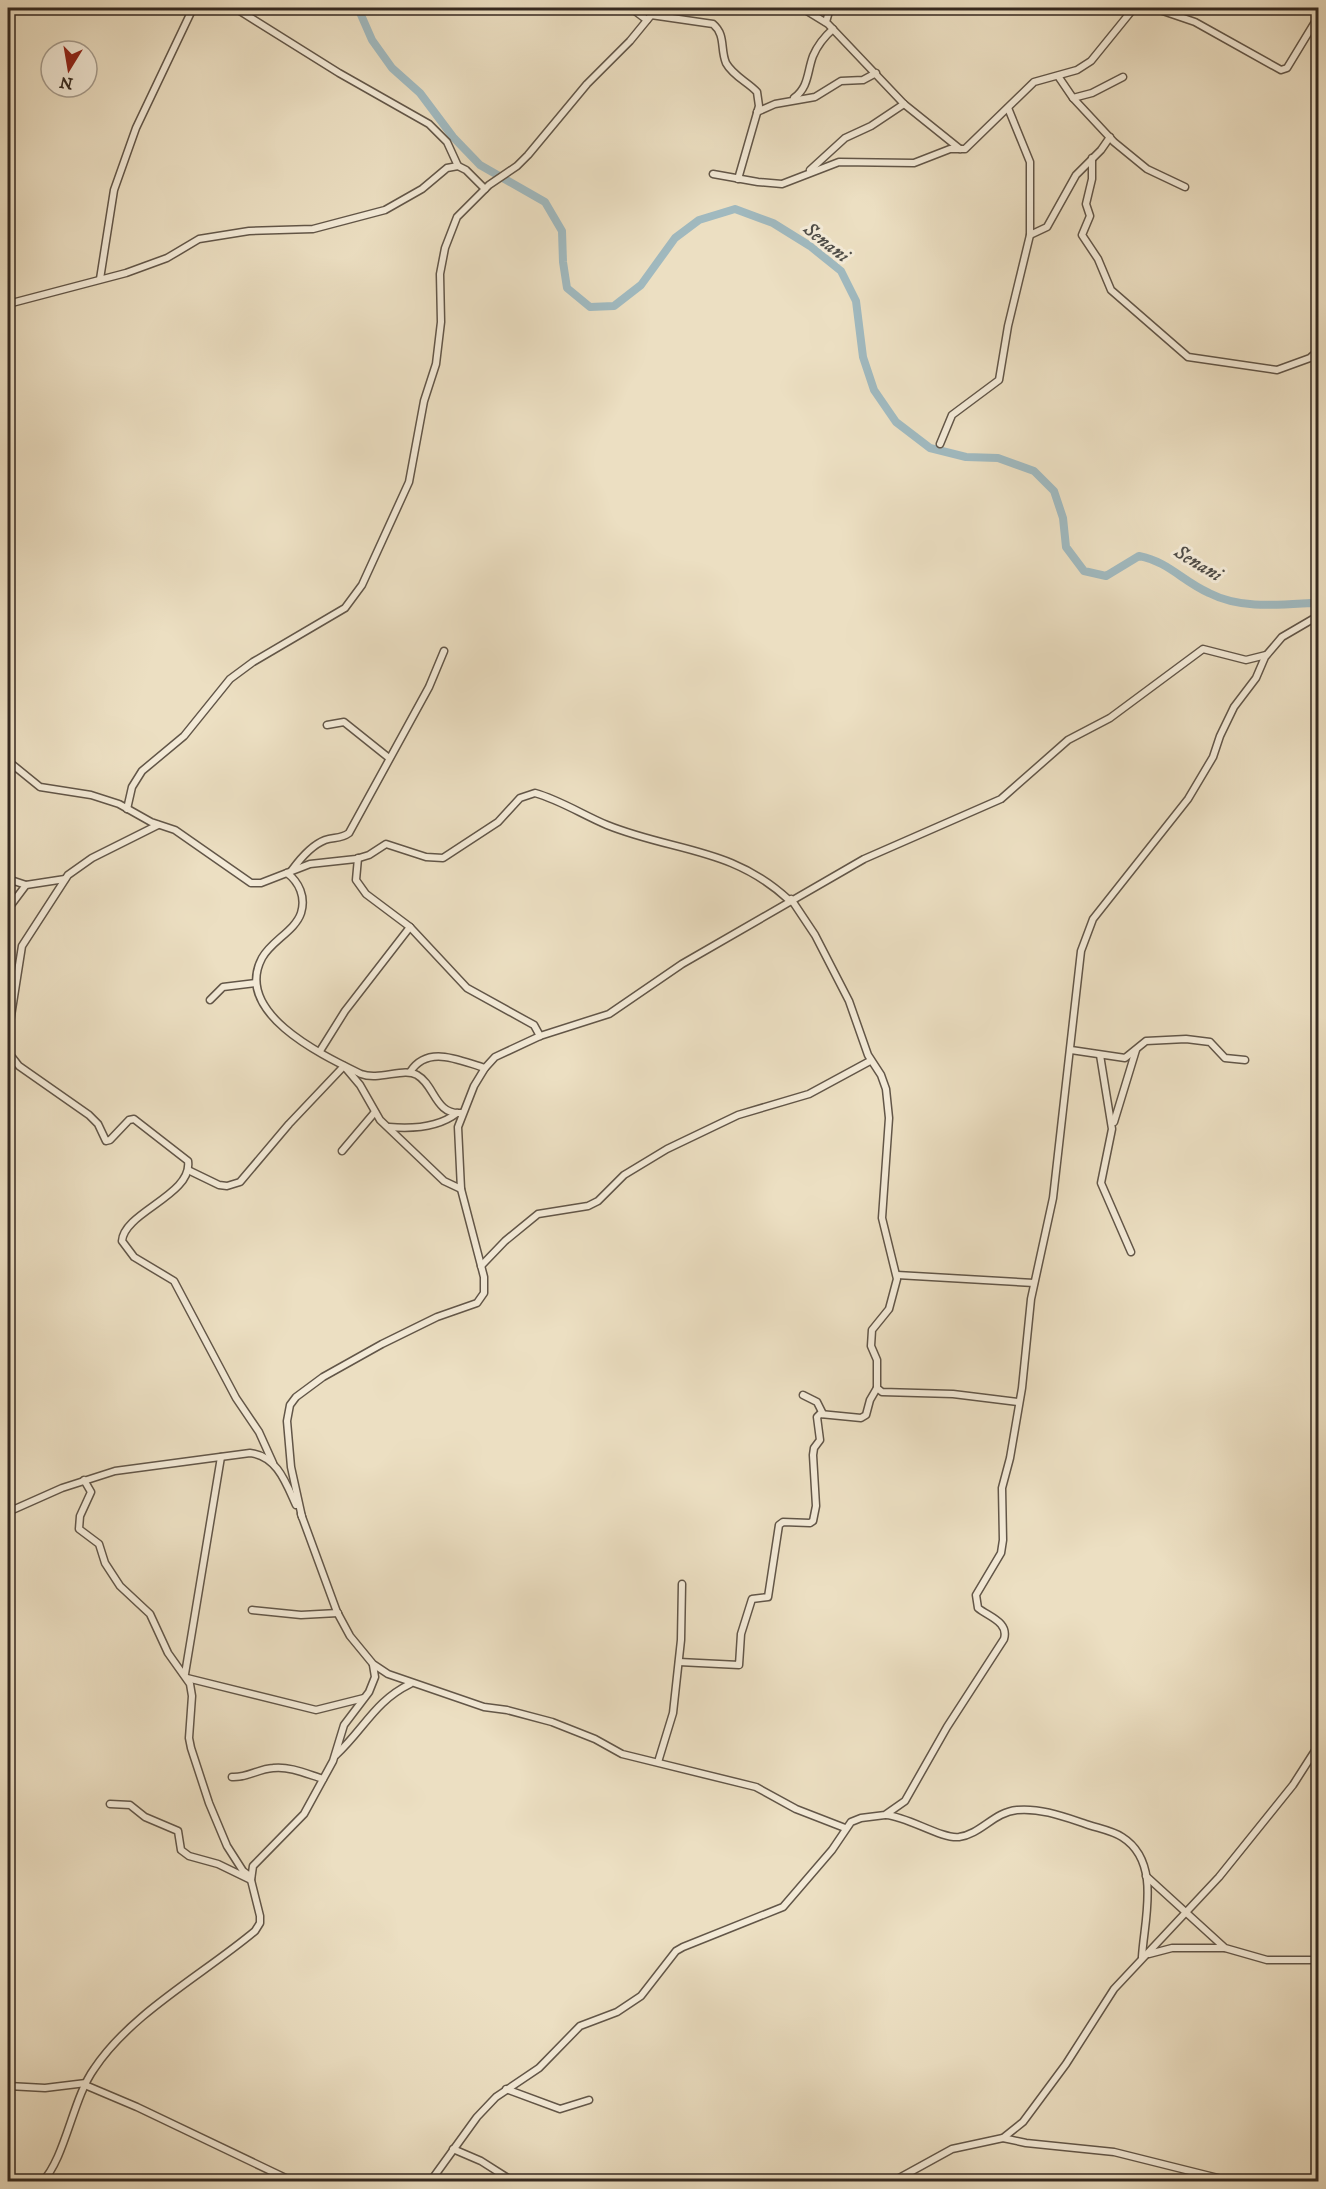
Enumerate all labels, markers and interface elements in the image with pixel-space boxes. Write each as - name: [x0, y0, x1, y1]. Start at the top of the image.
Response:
- north arrow: [39, 39, 99, 99]
- text: N: [58, 72, 75, 94]
- water label: Senani: [797, 217, 855, 270]
- water label: Senani: [1168, 539, 1228, 589]

